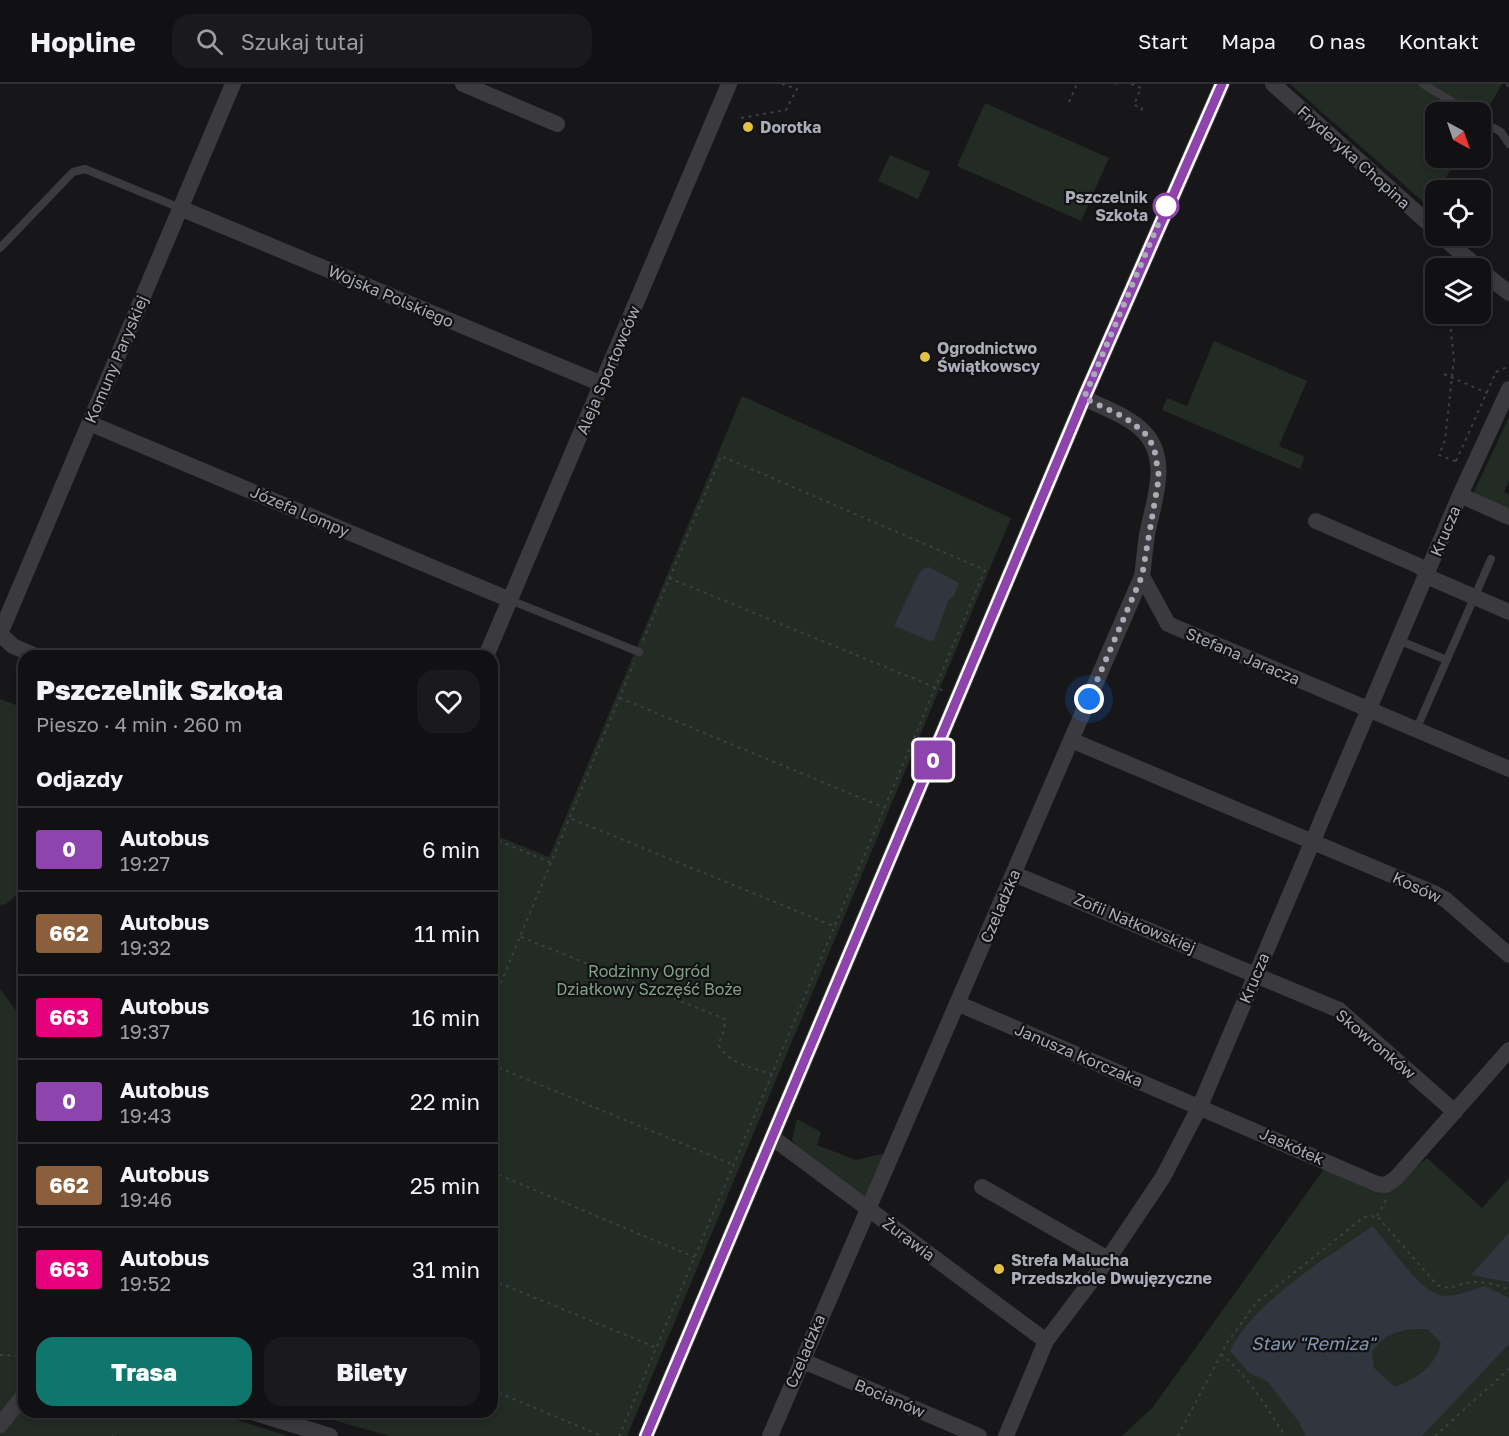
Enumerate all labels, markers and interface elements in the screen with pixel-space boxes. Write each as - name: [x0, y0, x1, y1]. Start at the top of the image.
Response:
- search box: [172, 14, 592, 68]
- text: Hopline: [30, 25, 136, 58]
- icon: search: [193, 25, 226, 58]
- text: Szukaj tutaj: [241, 28, 364, 55]
- text: Start: [1138, 28, 1188, 54]
- text: Mapa: [1221, 28, 1276, 54]
- text: O nas: [1309, 28, 1366, 54]
- text: Kontakt: [1399, 28, 1479, 54]
- street label: Fryderyka Chopina: [1293, 101, 1415, 213]
- north arrow: [1425, 102, 1491, 168]
- map controls: [1425, 102, 1491, 324]
- place label: Dorotka: [760, 117, 821, 137]
- marker: Dorotka: [741, 120, 755, 134]
- button: locate: [1425, 180, 1491, 246]
- place label: Pszczelnik Szkoła: [1065, 187, 1149, 225]
- marker: Pszczelnik Szkoła: [1153, 193, 1179, 219]
- button: layers: [1425, 258, 1491, 324]
- street label: Wojska Polskiego: [325, 261, 457, 331]
- street label: Komuny Paryskiej: [80, 292, 152, 426]
- street label: Aleja Sportowców: [572, 303, 644, 437]
- place label: Ogrodnictwo Świątkowscy: [937, 338, 1040, 376]
- marker: Ogrodnictwo Świątkowscy: [918, 350, 932, 364]
- street label: Józefa Lompy: [248, 481, 353, 541]
- street label: Krucza: [1425, 503, 1465, 559]
- street label: Stefana Jaracza: [1183, 623, 1303, 689]
- button: heart: [417, 670, 480, 733]
- text: Pszczelnik Szkoła: [36, 673, 283, 706]
- your location: [1074, 684, 1104, 714]
- text: Pieszo · 4 min · 260 m: [36, 712, 242, 736]
- line badge: 0: [914, 740, 952, 780]
- text: 0: [926, 747, 940, 773]
- text: Odjazdy: [36, 765, 123, 792]
- text: Autobus: [120, 824, 209, 851]
- text: 0: [62, 836, 76, 862]
- text: 6 min: [422, 836, 480, 863]
- text: 19:27: [120, 851, 170, 875]
- street label: Czeladzka: [976, 866, 1024, 946]
- street label: Kosów: [1390, 867, 1444, 907]
- street label: Zofii Nałkowskiej: [1071, 888, 1199, 958]
- text: Autobus: [120, 908, 209, 935]
- text: 662: [49, 920, 89, 946]
- text: 11 min: [414, 920, 480, 947]
- text: 19:32: [120, 935, 171, 959]
- street label: Krucza: [1234, 950, 1274, 1006]
- park label: Rodzinny Ogród Działkowy Szczęść Boże: [556, 961, 742, 999]
- text: Autobus: [120, 992, 209, 1019]
- text: 663: [49, 1004, 89, 1030]
- text: 16 min: [412, 1004, 480, 1031]
- street label: Skowronków: [1332, 1005, 1420, 1083]
- text: 19:37: [120, 1019, 170, 1043]
- street label: Janusza Korczaka: [1012, 1019, 1146, 1091]
- text: Autobus: [120, 1076, 209, 1103]
- text: 0: [62, 1088, 76, 1114]
- text: 22 min: [410, 1088, 480, 1115]
- text: 19:43: [120, 1103, 172, 1127]
- street label: Jaskółek: [1257, 1123, 1327, 1169]
- text: Autobus: [120, 1160, 209, 1187]
- text: 662: [49, 1172, 89, 1198]
- text: 25 min: [410, 1172, 480, 1199]
- text: 19:46: [120, 1187, 172, 1211]
- street label: Żurawia: [879, 1213, 939, 1265]
- text: Autobus: [120, 1244, 209, 1271]
- place label: Strefa Malucha Przedszkole Dwujęzyczne: [1011, 1250, 1212, 1288]
- text: 663: [49, 1256, 89, 1282]
- text: 31 min: [412, 1256, 480, 1283]
- marker: Strefa Malucha Przedszkole Dwujęzyczne: [992, 1262, 1006, 1276]
- text: 19:52: [120, 1271, 171, 1295]
- street label: Czeladzka: [781, 1311, 829, 1391]
- water label: Staw "Remiza": [1251, 1332, 1378, 1354]
- button: Trasa: [36, 1337, 252, 1406]
- button: Bilety: [264, 1337, 480, 1406]
- street label: Bocianów: [852, 1374, 928, 1422]

